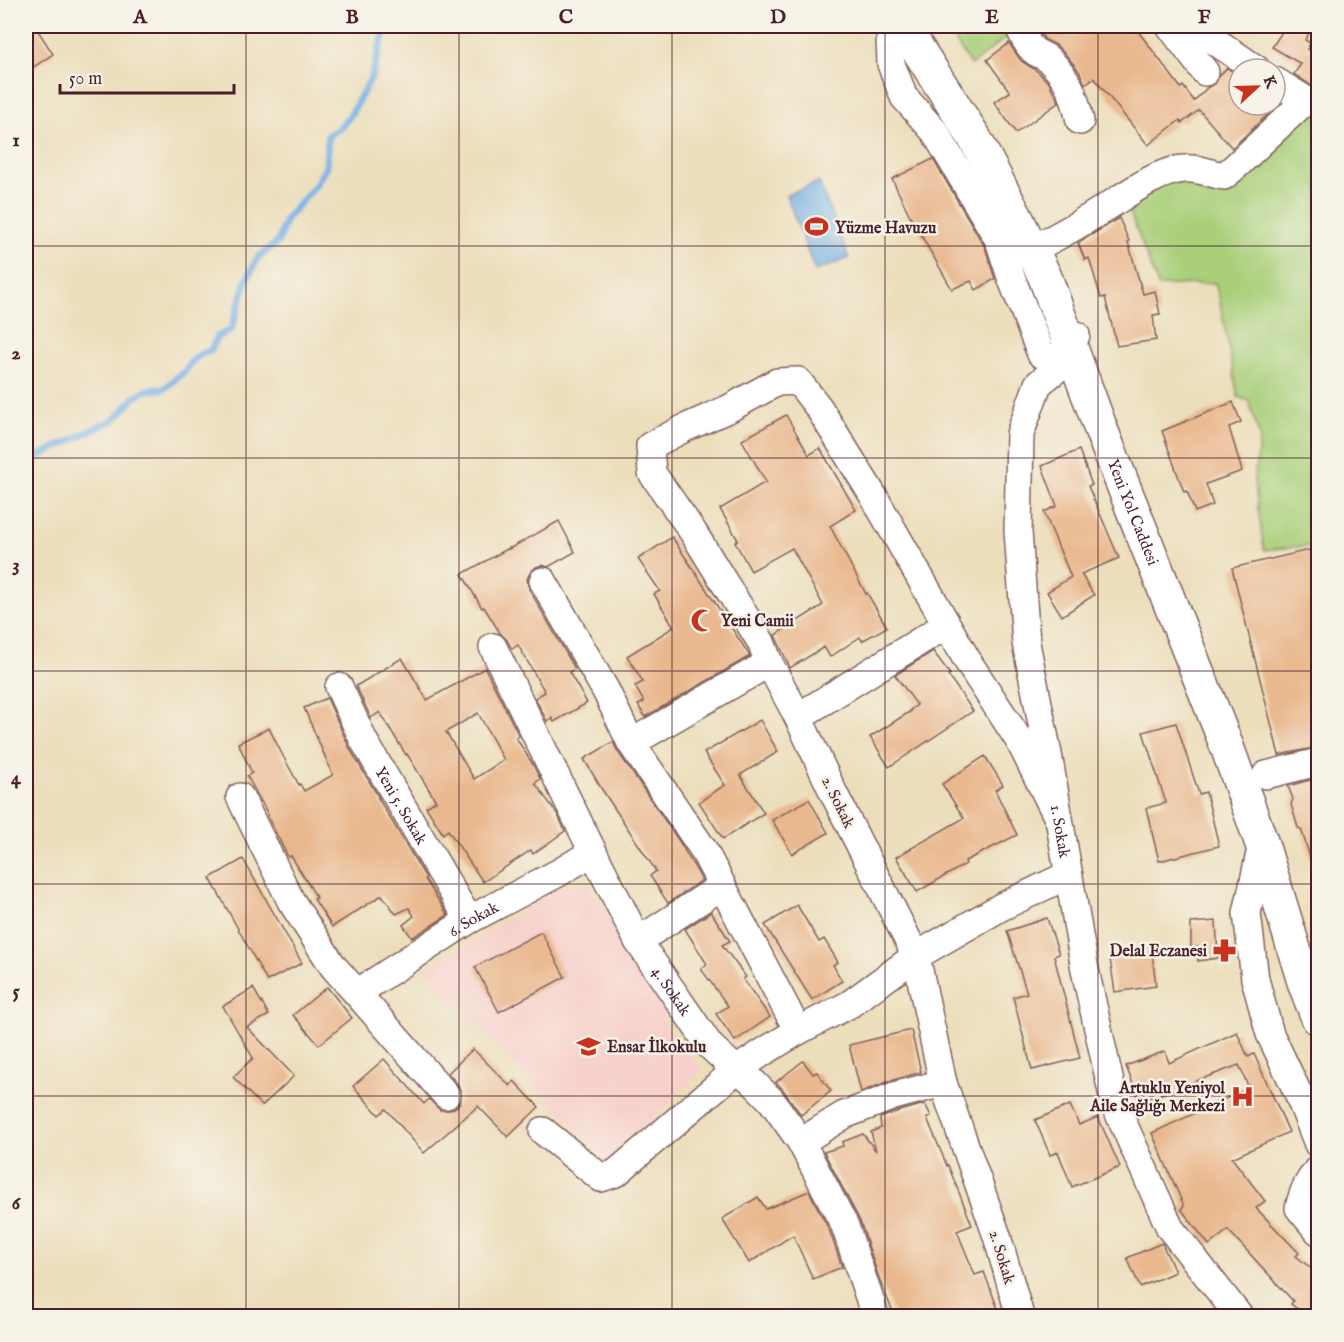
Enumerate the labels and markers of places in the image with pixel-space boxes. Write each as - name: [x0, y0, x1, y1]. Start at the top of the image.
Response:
- sports icon: Yüzme Havuzu: [804, 214, 830, 240]
- place label: Yüzme Havuzu: [835, 219, 937, 239]
- mosque icon: Yeni Camii: [690, 607, 716, 633]
- place label: Yeni Camii: [721, 612, 795, 632]
- pharmacy icon: Delal Eczanesi: [1212, 937, 1238, 963]
- place label: Delal Eczanesi: [1110, 942, 1208, 962]
- school or university icon: Ensar İlkokulu: [576, 1033, 602, 1059]
- place label: Ensar İlkokulu: [607, 1036, 707, 1058]
- place label: Artuklu Yeniyol Aile Sağlığı Merkezi: [1089, 1079, 1226, 1117]
- hospital icon: Artuklu Yeniyol Aile Sağlığı Merkezi: [1230, 1083, 1256, 1109]

